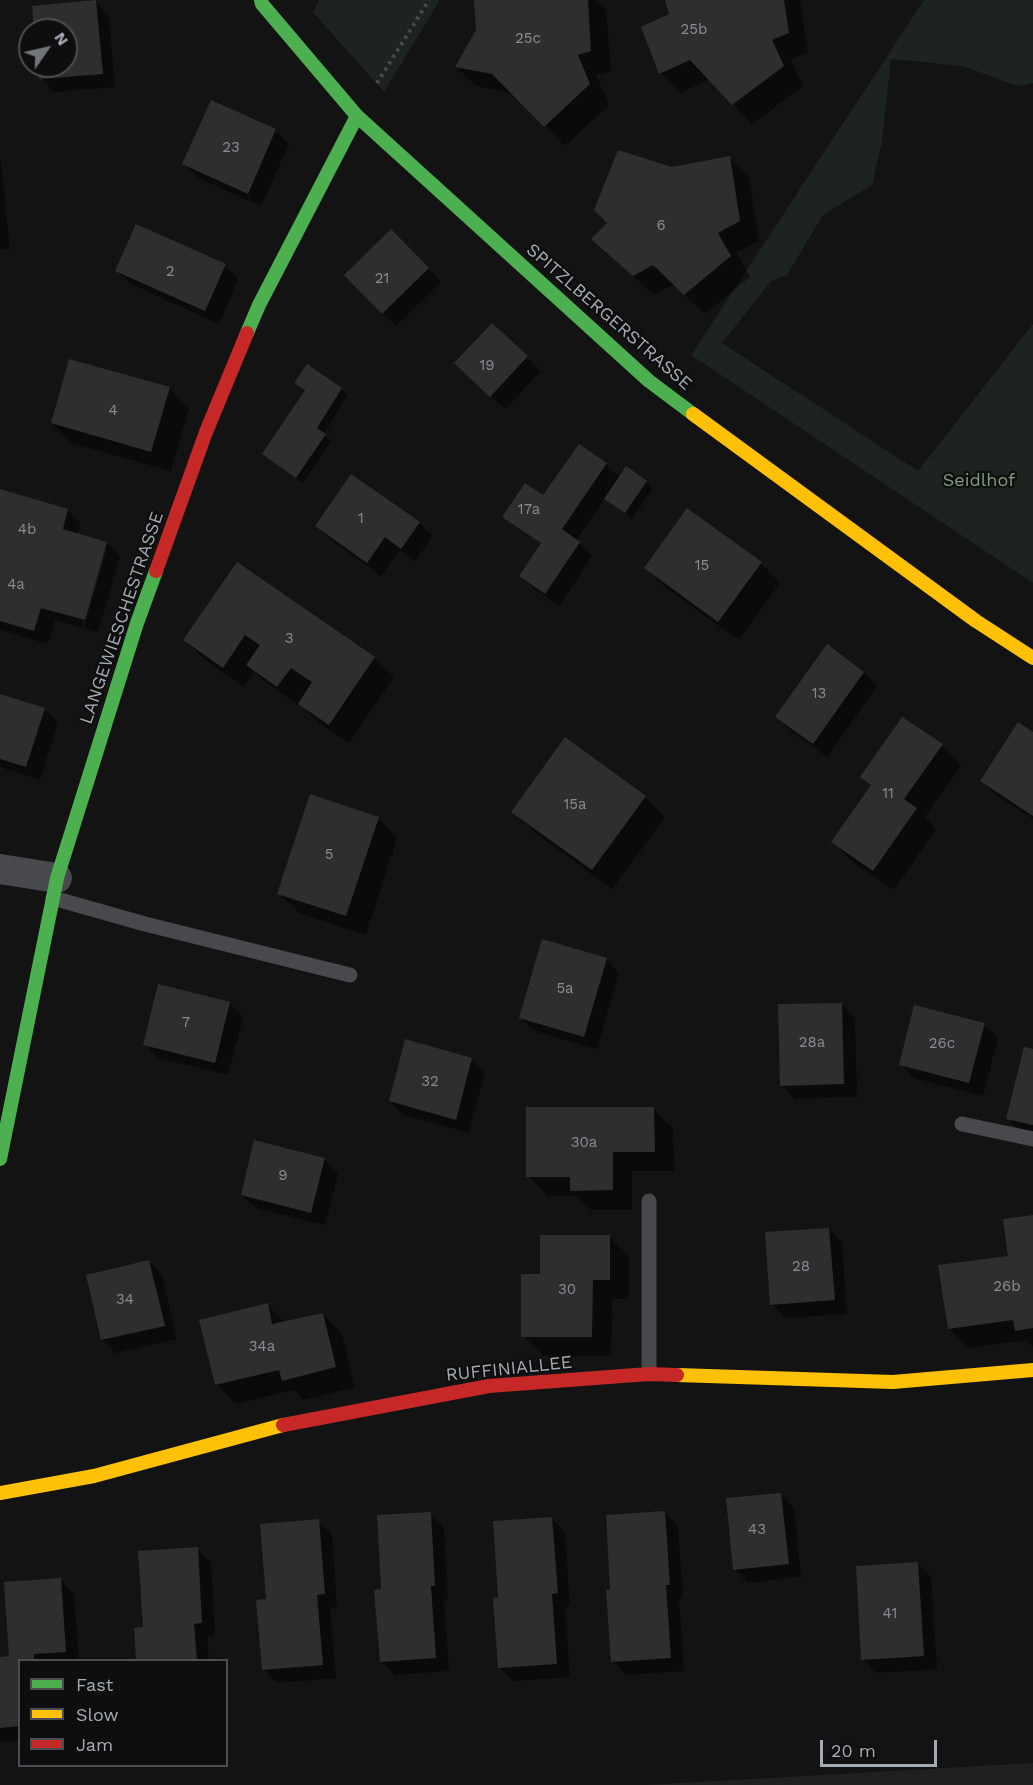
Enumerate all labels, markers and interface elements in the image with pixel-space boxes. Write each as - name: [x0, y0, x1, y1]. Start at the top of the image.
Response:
- north arrow: [18, 18, 78, 78]
- house number: 25b: [681, 21, 707, 39]
- text: N: [50, 29, 73, 49]
- house number: 25c: [515, 30, 541, 48]
- house number: 23: [222, 139, 240, 157]
- house number: 6: [656, 217, 666, 235]
- street label: SPITZLBERGERSTRASSE: [522, 239, 696, 395]
- house number: 2: [166, 263, 174, 281]
- house number: 21: [375, 270, 389, 288]
- house number: 19: [479, 357, 495, 375]
- house number: 4: [108, 402, 118, 420]
- park label: Seidlhof: [943, 470, 1015, 492]
- house number: 17a: [518, 501, 540, 519]
- street label: LANGEWIESCHESTRASSE: [75, 509, 169, 727]
- house number: 1: [358, 510, 364, 528]
- house number: 4b: [18, 521, 36, 539]
- house number: 15: [695, 557, 709, 575]
- house number: 4a: [7, 576, 25, 594]
- house number: 3: [285, 630, 293, 648]
- house number: 13: [812, 685, 826, 703]
- house number: 11: [882, 785, 894, 803]
- house number: 15a: [563, 796, 587, 814]
- house number: 5: [325, 846, 333, 864]
- house number: 5a: [556, 980, 574, 998]
- house number: 7: [182, 1014, 190, 1032]
- house number: 28a: [799, 1034, 825, 1052]
- house number: 26c: [929, 1035, 955, 1053]
- house number: 32: [421, 1073, 439, 1091]
- house number: 30a: [571, 1134, 597, 1152]
- house number: 9: [278, 1167, 288, 1185]
- house number: 28: [792, 1258, 810, 1276]
- house number: 26b: [993, 1278, 1021, 1296]
- house number: 30: [558, 1281, 576, 1299]
- house number: 34: [116, 1291, 134, 1309]
- house number: 34a: [249, 1338, 275, 1356]
- street label: RUFFINIALLEE: [445, 1352, 573, 1386]
- house number: 43: [748, 1521, 766, 1539]
- house number: 41: [883, 1605, 897, 1623]
- legend: [18, 1659, 228, 1767]
- text: Fast: [76, 1674, 113, 1695]
- text: Slow: [76, 1704, 119, 1725]
- scale bar: [823, 1728, 940, 1766]
- text: Jam: [76, 1734, 113, 1755]
- text: 20 m: [831, 1740, 876, 1761]

